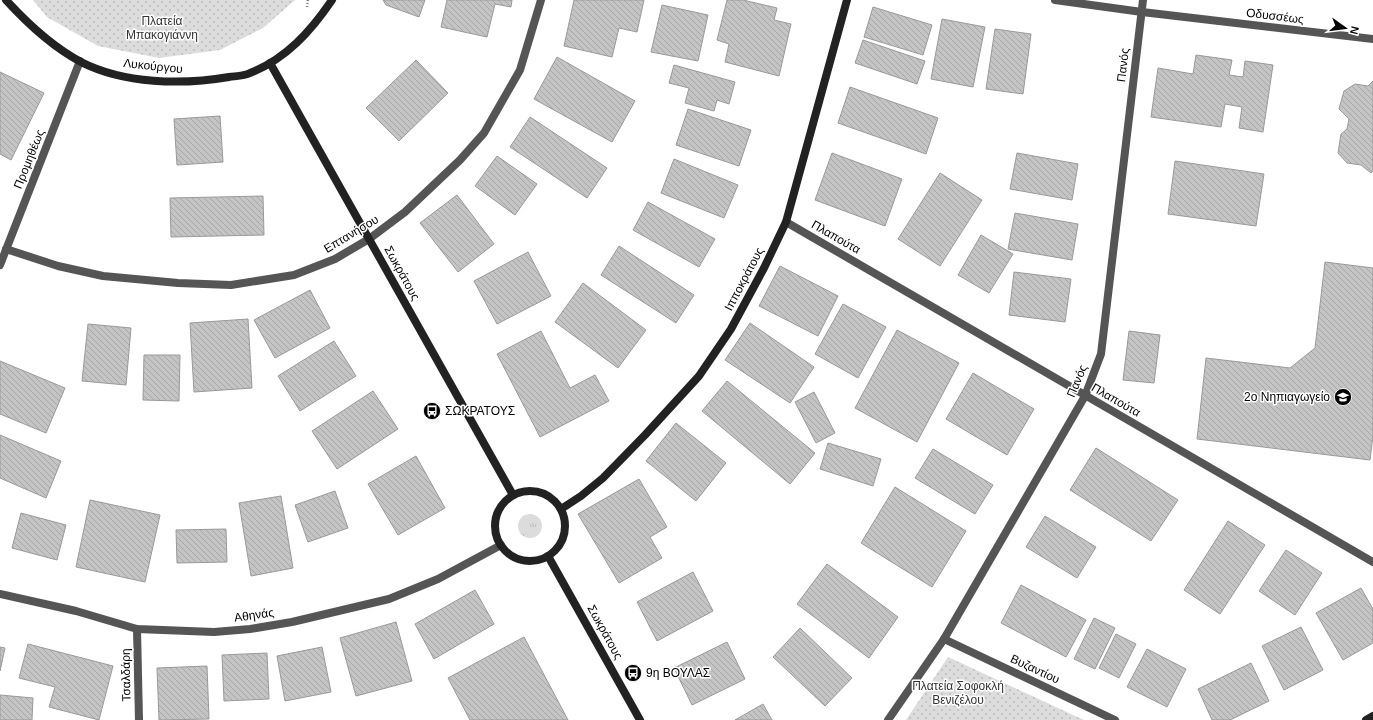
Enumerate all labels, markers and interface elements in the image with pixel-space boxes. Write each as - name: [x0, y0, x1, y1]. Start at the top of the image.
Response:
- street label: Οδυσσέως: [1245, 6, 1305, 27]
- north arrow: [1325, 8, 1365, 48]
- park label: Πλατεία Μπακογιάννη: [126, 14, 198, 42]
- text: N: [1348, 25, 1361, 36]
- street label: Πανός: [1114, 47, 1132, 83]
- street label: Λυκούργου: [123, 56, 183, 76]
- street label: Προμηθέως: [11, 127, 47, 191]
- street label: Επτανήσου: [321, 212, 381, 256]
- street label: Πλαπούτα: [809, 217, 863, 257]
- street label: Σωκράτους: [381, 243, 423, 303]
- street label: Ιπποκράτους: [721, 245, 767, 313]
- street label: Πανός: [1064, 362, 1090, 399]
- street label: Πλαπούτα: [1089, 380, 1143, 420]
- school or university icon: 2ο Νηπιαγωγείο: [1333, 387, 1353, 407]
- place label: 2ο Νηπιαγωγείο: [1244, 390, 1330, 404]
- bus stop icon: ΣΩΚΡΑΤΟΥΣ: [422, 401, 442, 421]
- place label: ΣΩΚΡΑΤΟΥΣ: [445, 404, 515, 418]
- street label: Σωκράτους: [584, 602, 626, 662]
- street label: Αθηνάς: [233, 605, 275, 625]
- street label: Τσαλδάρη: [119, 648, 133, 702]
- street label: Βυζαντίου: [1008, 652, 1062, 686]
- bus stop icon: 9η ΒΟΥΛΑΣ: [623, 663, 643, 683]
- place label: 9η ΒΟΥΛΑΣ: [646, 666, 710, 680]
- park label: Πλατεία Σοφοκλή Βενιζέλου: [912, 679, 1004, 707]

